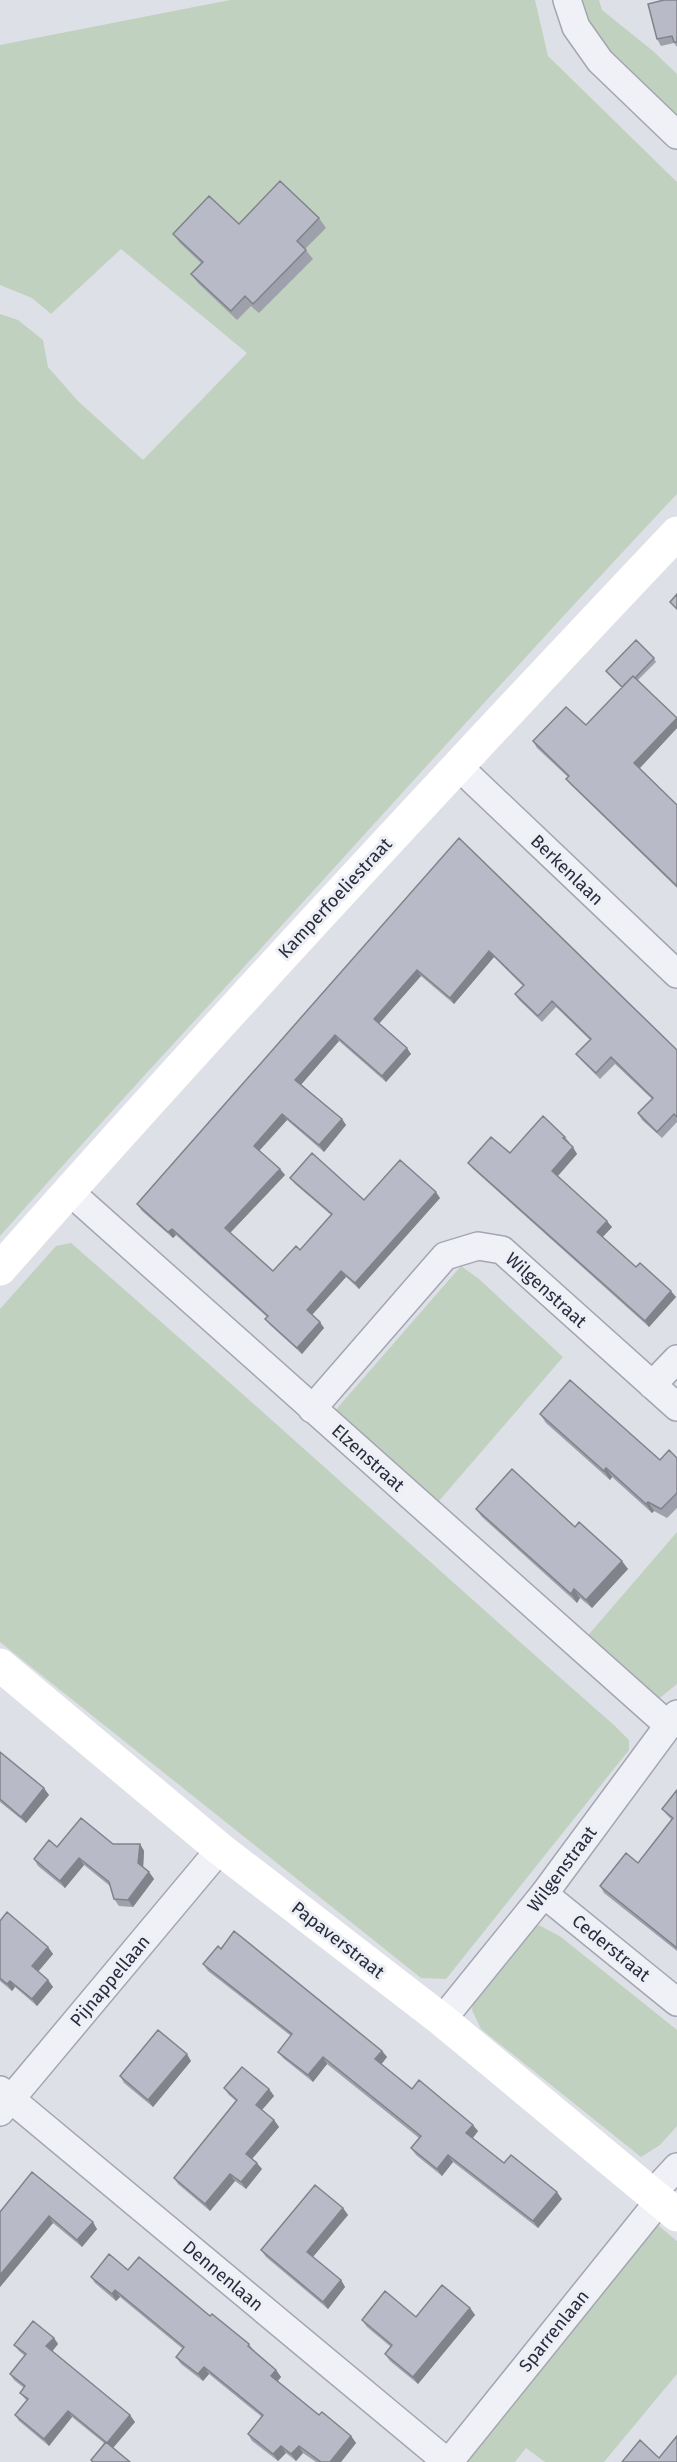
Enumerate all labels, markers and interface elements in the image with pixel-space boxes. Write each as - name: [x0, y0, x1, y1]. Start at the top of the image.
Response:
- street label: Berkenlaan: [526, 830, 608, 910]
- street label: Kamperfoeliestraat: [274, 833, 397, 963]
- street label: Wilgenstraat: [501, 1248, 592, 1333]
- street label: Elzenstraat: [327, 1420, 409, 1497]
- street label: Wilgenstraat: [523, 1821, 602, 1916]
- street label: Papaverstraat: [287, 1897, 389, 1983]
- street label: Cederstraat: [568, 1910, 655, 1986]
- street label: Pijnappellaan: [65, 1931, 155, 2031]
- street label: Dennenlaan: [178, 2236, 268, 2316]
- street label: Sparrenlaan: [514, 2286, 594, 2376]

